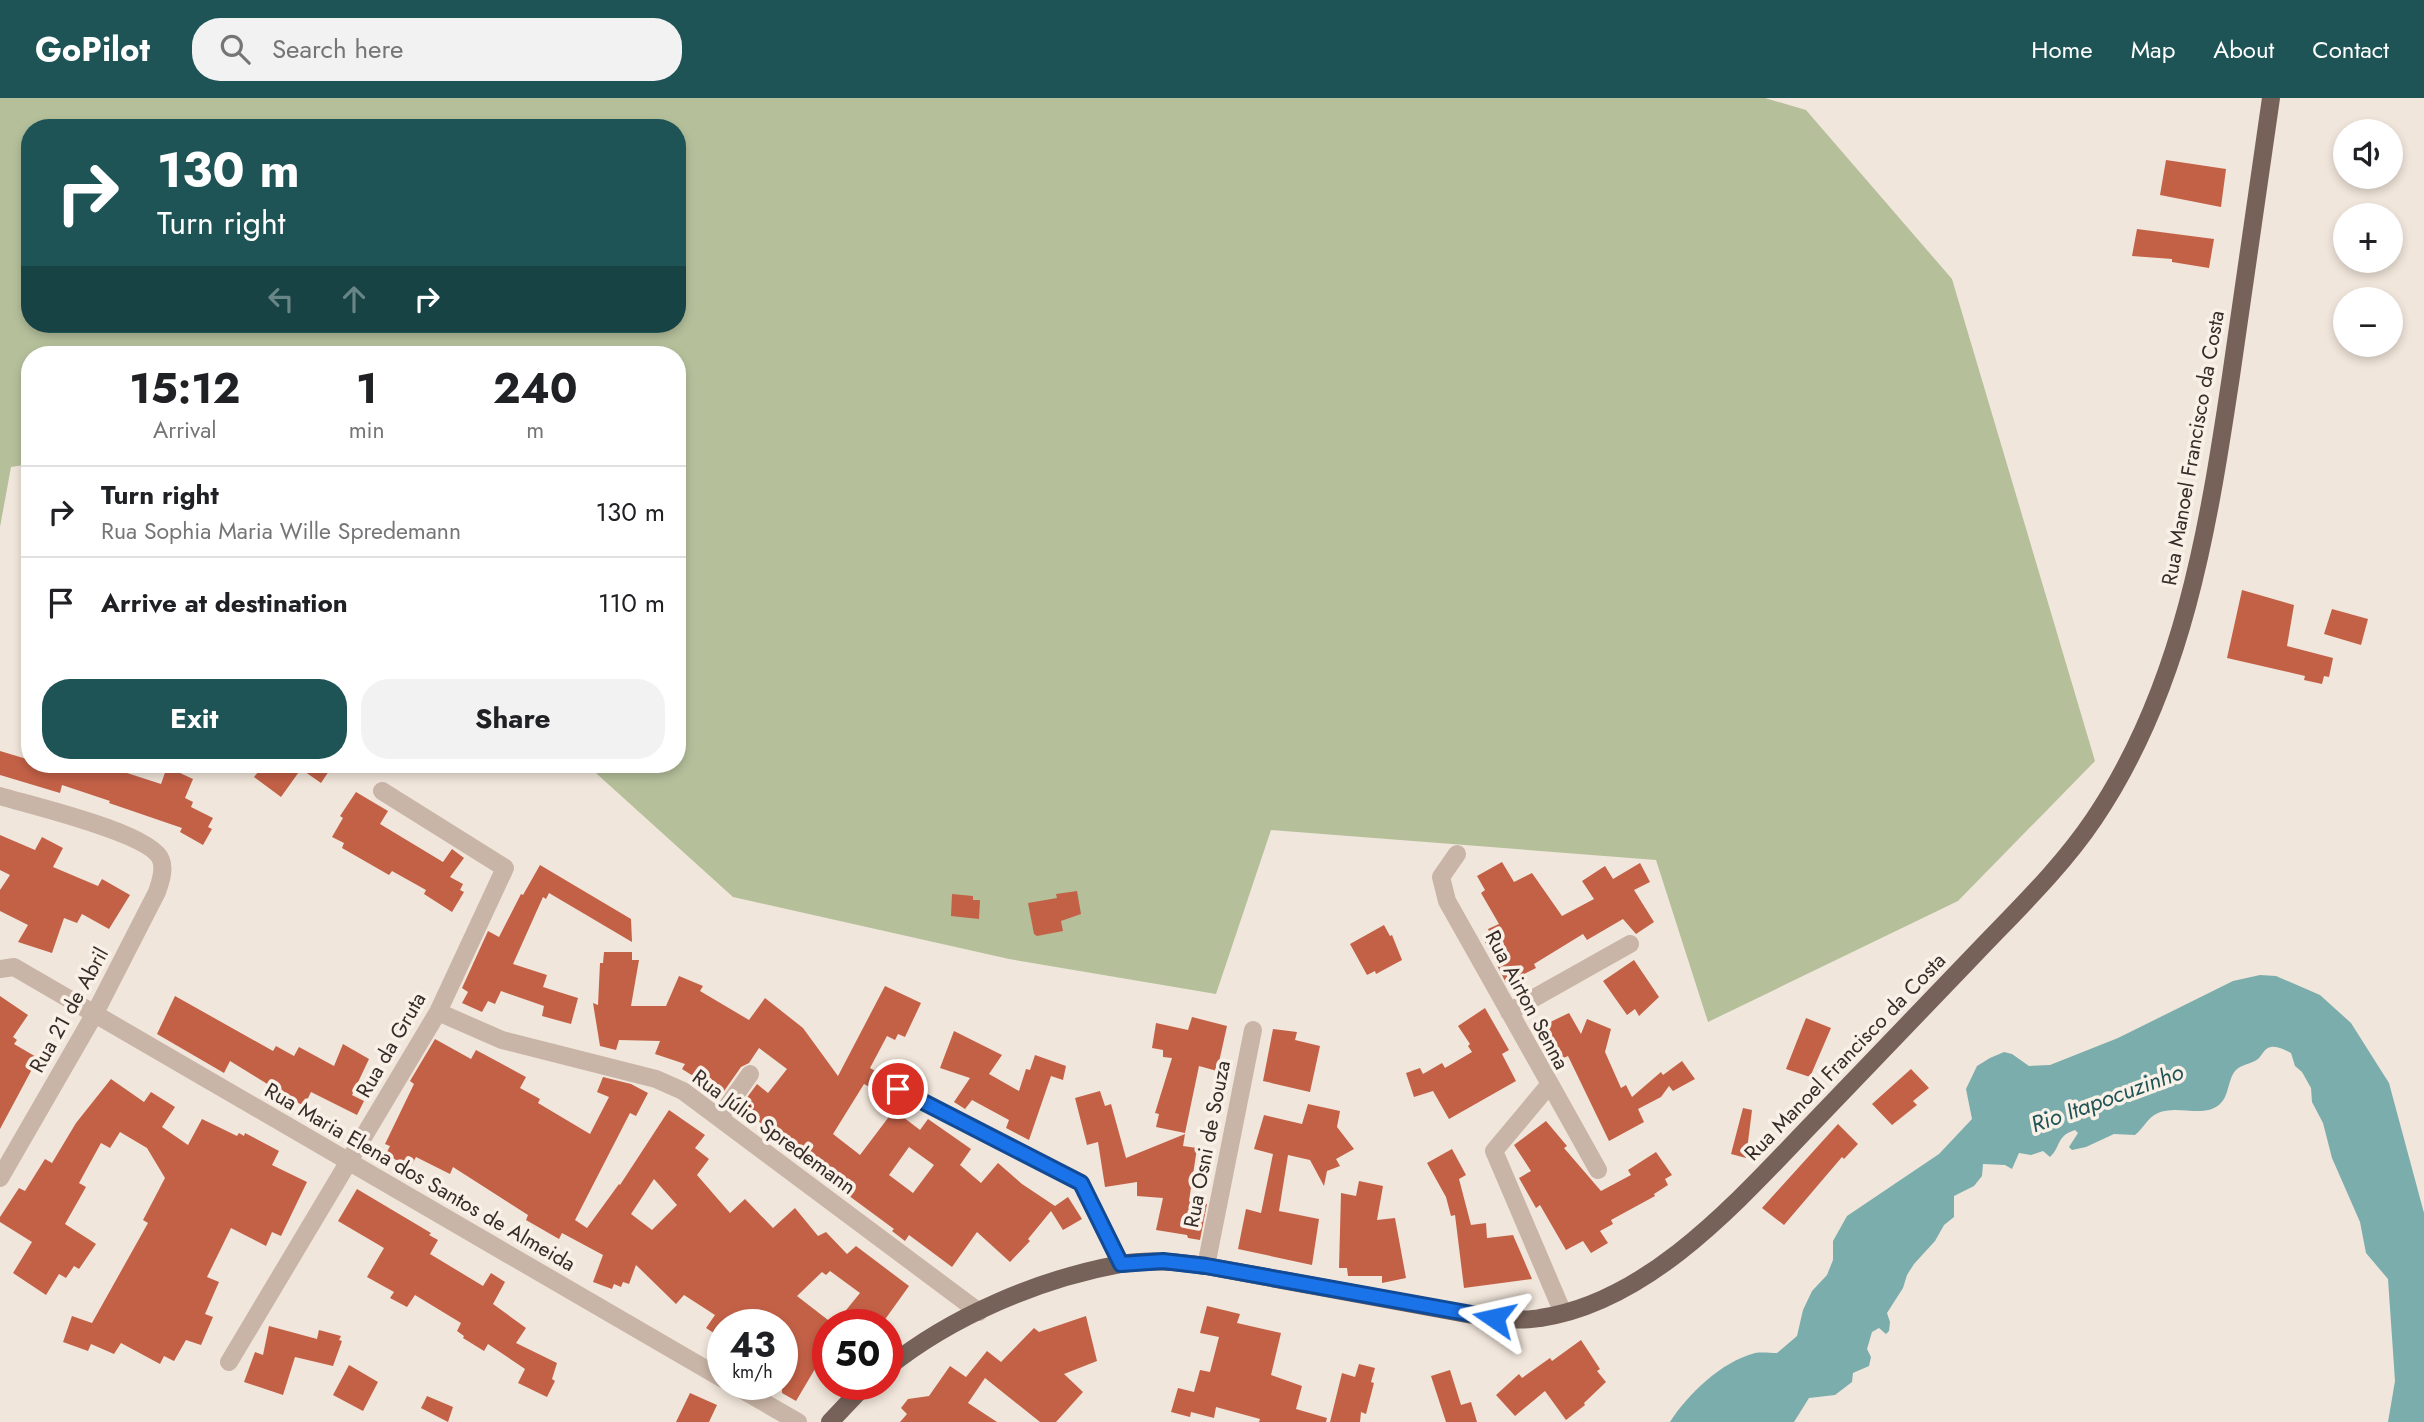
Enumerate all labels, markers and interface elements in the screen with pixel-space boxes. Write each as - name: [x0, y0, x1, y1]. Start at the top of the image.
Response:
- search box: [192, 18, 682, 81]
- text: GoPilot: [35, 26, 150, 73]
- icon: search: [216, 30, 254, 68]
- text: Search here: [272, 30, 403, 68]
- text: Home: [2031, 32, 2093, 67]
- text: Map: [2131, 32, 2175, 67]
- text: About: [2213, 32, 2274, 67]
- text: Contact: [2312, 32, 2389, 67]
- map controls: [2333, 119, 2403, 357]
- button: sound: [2333, 119, 2403, 189]
- text: 130 m: [157, 135, 300, 205]
- icon: right: [42, 147, 133, 238]
- text: Turn right: [157, 200, 286, 246]
- button: +: [2333, 203, 2403, 273]
- icon: left: [262, 280, 300, 318]
- icon: ahead: [335, 280, 373, 318]
- icon: right: [408, 280, 446, 318]
- button: −: [2333, 287, 2403, 357]
- street label: Rua Manoel Francisco da Costa: [2154, 308, 2232, 588]
- text: 15:12: [129, 358, 240, 419]
- text: 1: [356, 358, 377, 419]
- text: 240: [493, 358, 578, 419]
- text: Arrival: [153, 413, 217, 447]
- text: min: [349, 413, 385, 447]
- text: m: [526, 413, 544, 447]
- text: Turn right: [101, 476, 219, 514]
- icon: right: [42, 493, 80, 531]
- text: 130 m: [595, 493, 665, 531]
- text: Rua Sophia Maria Wille Spredemann: [101, 514, 461, 548]
- icon: arrive: [42, 584, 80, 622]
- text: Arrive at destination: [101, 584, 348, 622]
- text: 110 m: [598, 584, 665, 622]
- button: Exit: [42, 679, 347, 759]
- button: Share: [361, 679, 665, 759]
- street label: Rua Airton Senna: [1478, 925, 1576, 1075]
- street label: Rua 21 de Abril: [22, 942, 116, 1078]
- street label: Rua Manoel Francisco da Costa: [1737, 946, 1953, 1168]
- street label: Rua da Gruta: [349, 987, 433, 1103]
- water label: Rio Itapocuzinho: [2026, 1054, 2189, 1141]
- street label: Rua Osni de Souza: [1176, 1058, 1238, 1230]
- pin: [868, 1059, 928, 1119]
- street label: Rua Júlio Spredemann: [686, 1062, 862, 1202]
- icon: arrive: [879, 1070, 917, 1108]
- street label: Rua Maria Elena dos Santos de Almeida: [259, 1075, 581, 1279]
- position arrow: [1457, 1281, 1531, 1355]
- speed limit sign: 50: [812, 1309, 903, 1400]
- text: 43: [729, 1320, 776, 1370]
- text: km/h: [732, 1359, 773, 1385]

